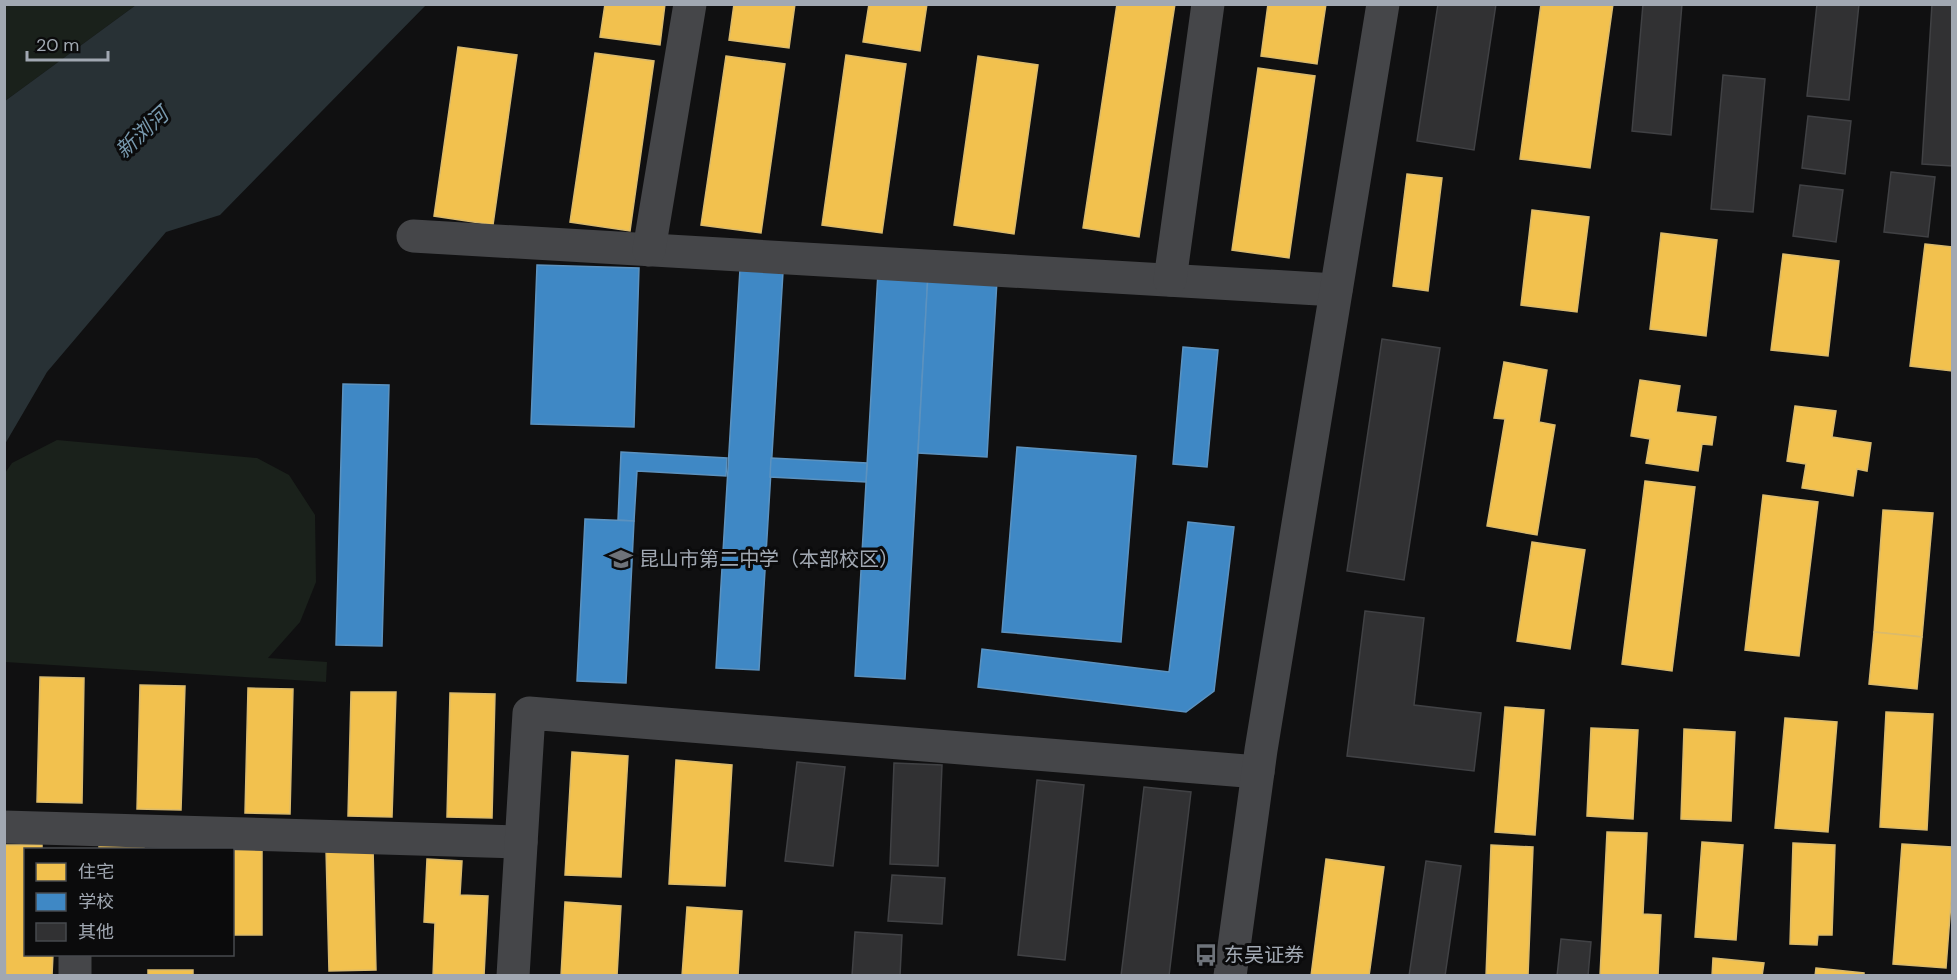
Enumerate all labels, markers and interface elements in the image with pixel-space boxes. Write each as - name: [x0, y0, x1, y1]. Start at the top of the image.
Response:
- scale bar: [27, 24, 108, 62]
- text: 20 m: [36, 33, 79, 57]
- water label: 新浏河: [109, 99, 178, 165]
- school or university icon: 昆山市第二中学（本部校区）: [608, 546, 634, 572]
- place label: 昆山市第二中学（本部校区）: [639, 546, 899, 572]
- legend: [24, 848, 234, 956]
- text: 住宅: [78, 860, 114, 884]
- text: 学校: [78, 890, 114, 914]
- text: 其他: [78, 920, 114, 944]
- bus stop icon: 东吴证券: [1193, 942, 1219, 968]
- place label: 东吴证券: [1224, 942, 1304, 968]

